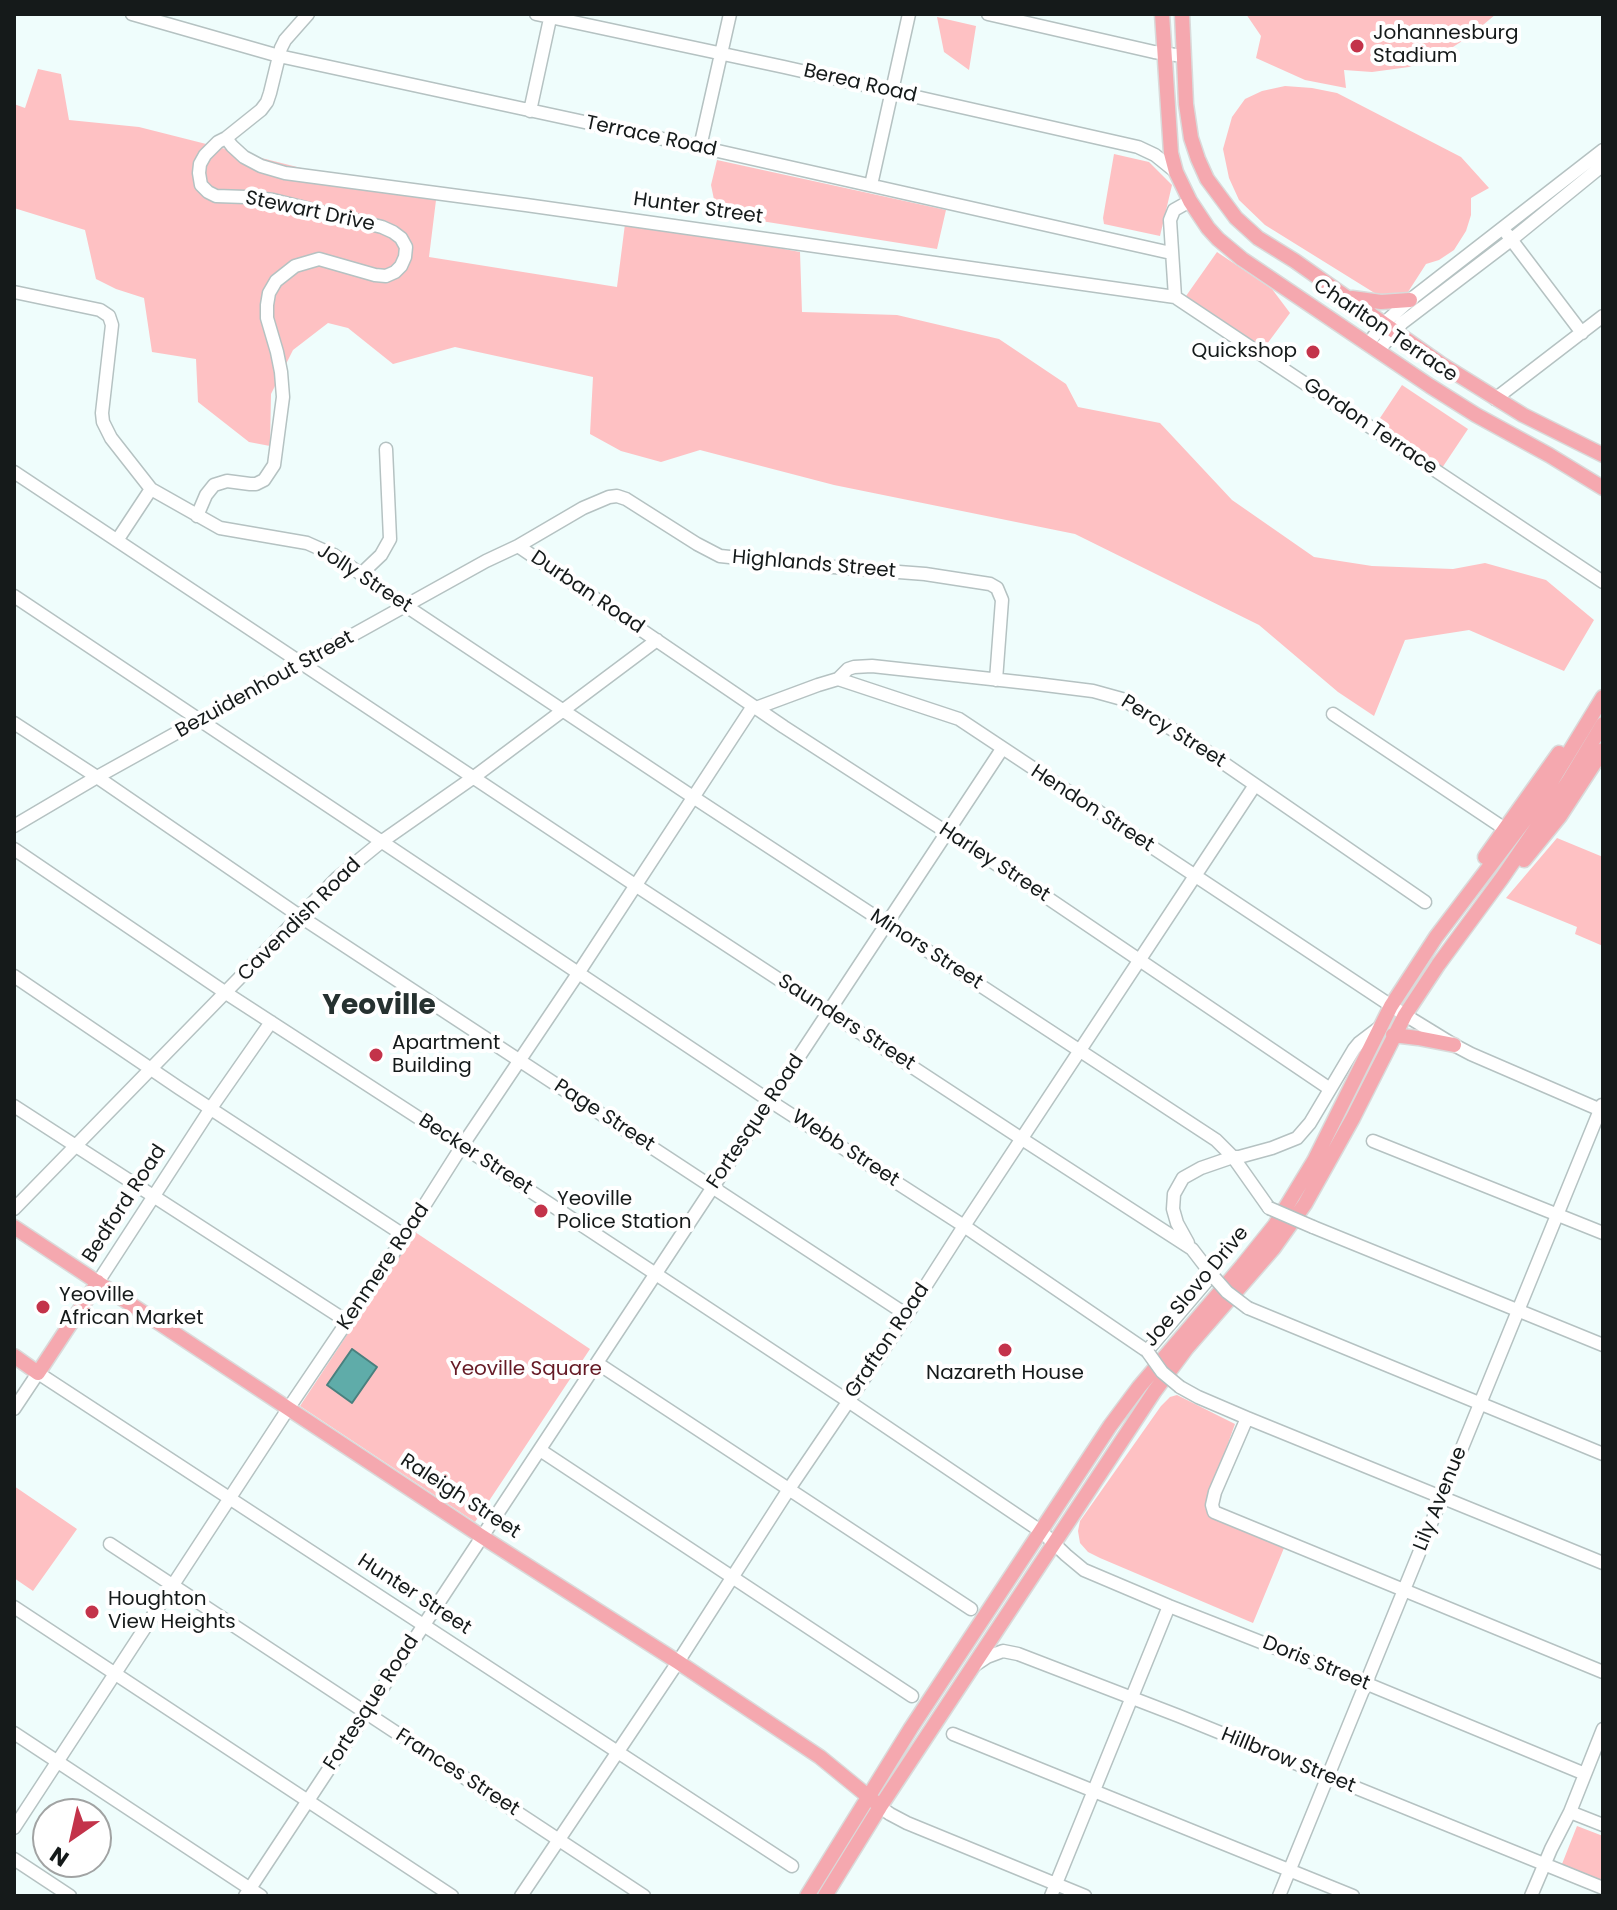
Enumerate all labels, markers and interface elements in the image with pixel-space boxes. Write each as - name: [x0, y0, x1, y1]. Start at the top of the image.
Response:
- place label: Johannesburg Stadium: [1373, 22, 1518, 69]
- marker: Johannesburg Stadium: [1348, 37, 1366, 55]
- street label: Berea Road: [801, 59, 919, 109]
- street label: Terrace Road: [583, 111, 719, 163]
- street label: Stewart Drive: [243, 187, 377, 237]
- street label: Hunter Street: [632, 188, 764, 230]
- street label: Charlton Terrace: [1308, 274, 1462, 388]
- place label: Quickshop: [1192, 340, 1297, 364]
- marker: Quickshop: [1304, 343, 1322, 361]
- street label: Gordon Terrace: [1298, 373, 1442, 481]
- street label: Jolly Street: [312, 539, 416, 619]
- street label: Durban Road: [526, 546, 648, 640]
- street label: Highlands Street: [731, 546, 897, 584]
- street label: Bezuidenhout Street: [172, 626, 358, 744]
- street label: Percy Street: [1116, 690, 1230, 774]
- street label: Hendon Street: [1026, 760, 1158, 858]
- street label: Harley Street: [934, 818, 1054, 908]
- street label: Cavendish Road: [233, 853, 367, 987]
- street label: Minors Street: [865, 905, 987, 995]
- street label: Saunders Street: [773, 970, 919, 1076]
- district label: Yeoville: [322, 990, 436, 1024]
- place label: Apartment Building: [392, 1032, 500, 1079]
- marker: Apartment Building: [367, 1046, 385, 1064]
- street label: Fortesque Road: [702, 1050, 810, 1194]
- street label: Page Street: [549, 1075, 659, 1157]
- street label: Webb Street: [787, 1105, 903, 1193]
- street label: Becker Street: [414, 1109, 536, 1201]
- street label: Bedford Road: [78, 1140, 172, 1268]
- place label: Yeoville Police Station: [557, 1188, 691, 1235]
- street label: Kenmere Road: [333, 1199, 435, 1335]
- marker: Yeoville Police Station: [532, 1202, 550, 1220]
- street label: Joe Slovo Drive: [1140, 1222, 1254, 1352]
- street label: Grafton Road: [841, 1279, 935, 1403]
- place label: Yeoville African Market: [59, 1284, 203, 1331]
- marker: Yeoville African Market: [34, 1298, 52, 1316]
- marker: Nazareth House: [996, 1341, 1014, 1359]
- park label: Yeoville Square: [450, 1358, 602, 1382]
- place label: Nazareth House: [926, 1362, 1084, 1386]
- street label: Lily Avenue: [1409, 1443, 1473, 1555]
- street label: Raleigh Street: [396, 1449, 524, 1545]
- street label: Hunter Street: [353, 1549, 475, 1641]
- place label: Houghton View Heights: [108, 1588, 236, 1635]
- marker: Houghton View Heights: [83, 1603, 101, 1621]
- street label: Fortesque Road: [319, 1631, 425, 1775]
- street label: Doris Street: [1259, 1632, 1373, 1696]
- street label: Hillbrow Street: [1217, 1723, 1359, 1799]
- street label: Frances Street: [391, 1724, 523, 1822]
- north arrow: [32, 1798, 112, 1878]
- text: N: [44, 1839, 75, 1874]

